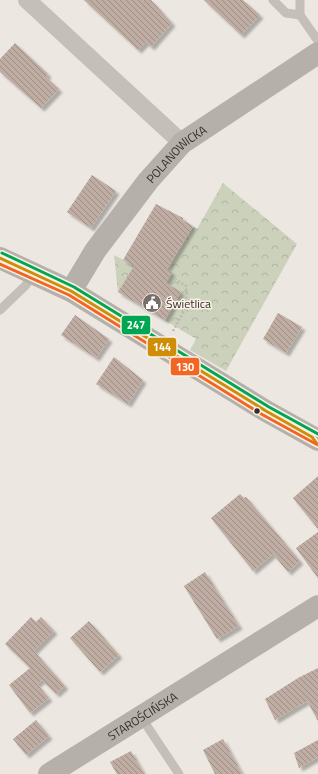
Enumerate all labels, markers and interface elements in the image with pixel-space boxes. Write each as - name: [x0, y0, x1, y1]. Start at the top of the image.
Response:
- street label: POLANOWICKA: [141, 120, 210, 187]
- public building icon: Świetlica: [141, 292, 163, 314]
- place label: Świetlica: [166, 294, 211, 313]
- line badge: 247: [121, 315, 151, 335]
- text: 247: [127, 317, 145, 333]
- line badge: 144: [147, 337, 177, 357]
- text: 144: [153, 339, 171, 355]
- line badge: 130: [170, 357, 200, 376]
- text: 130: [176, 359, 194, 375]
- unlabelled marker: [252, 406, 262, 416]
- street label: STAROŚCIŃSKA: [104, 687, 181, 745]

